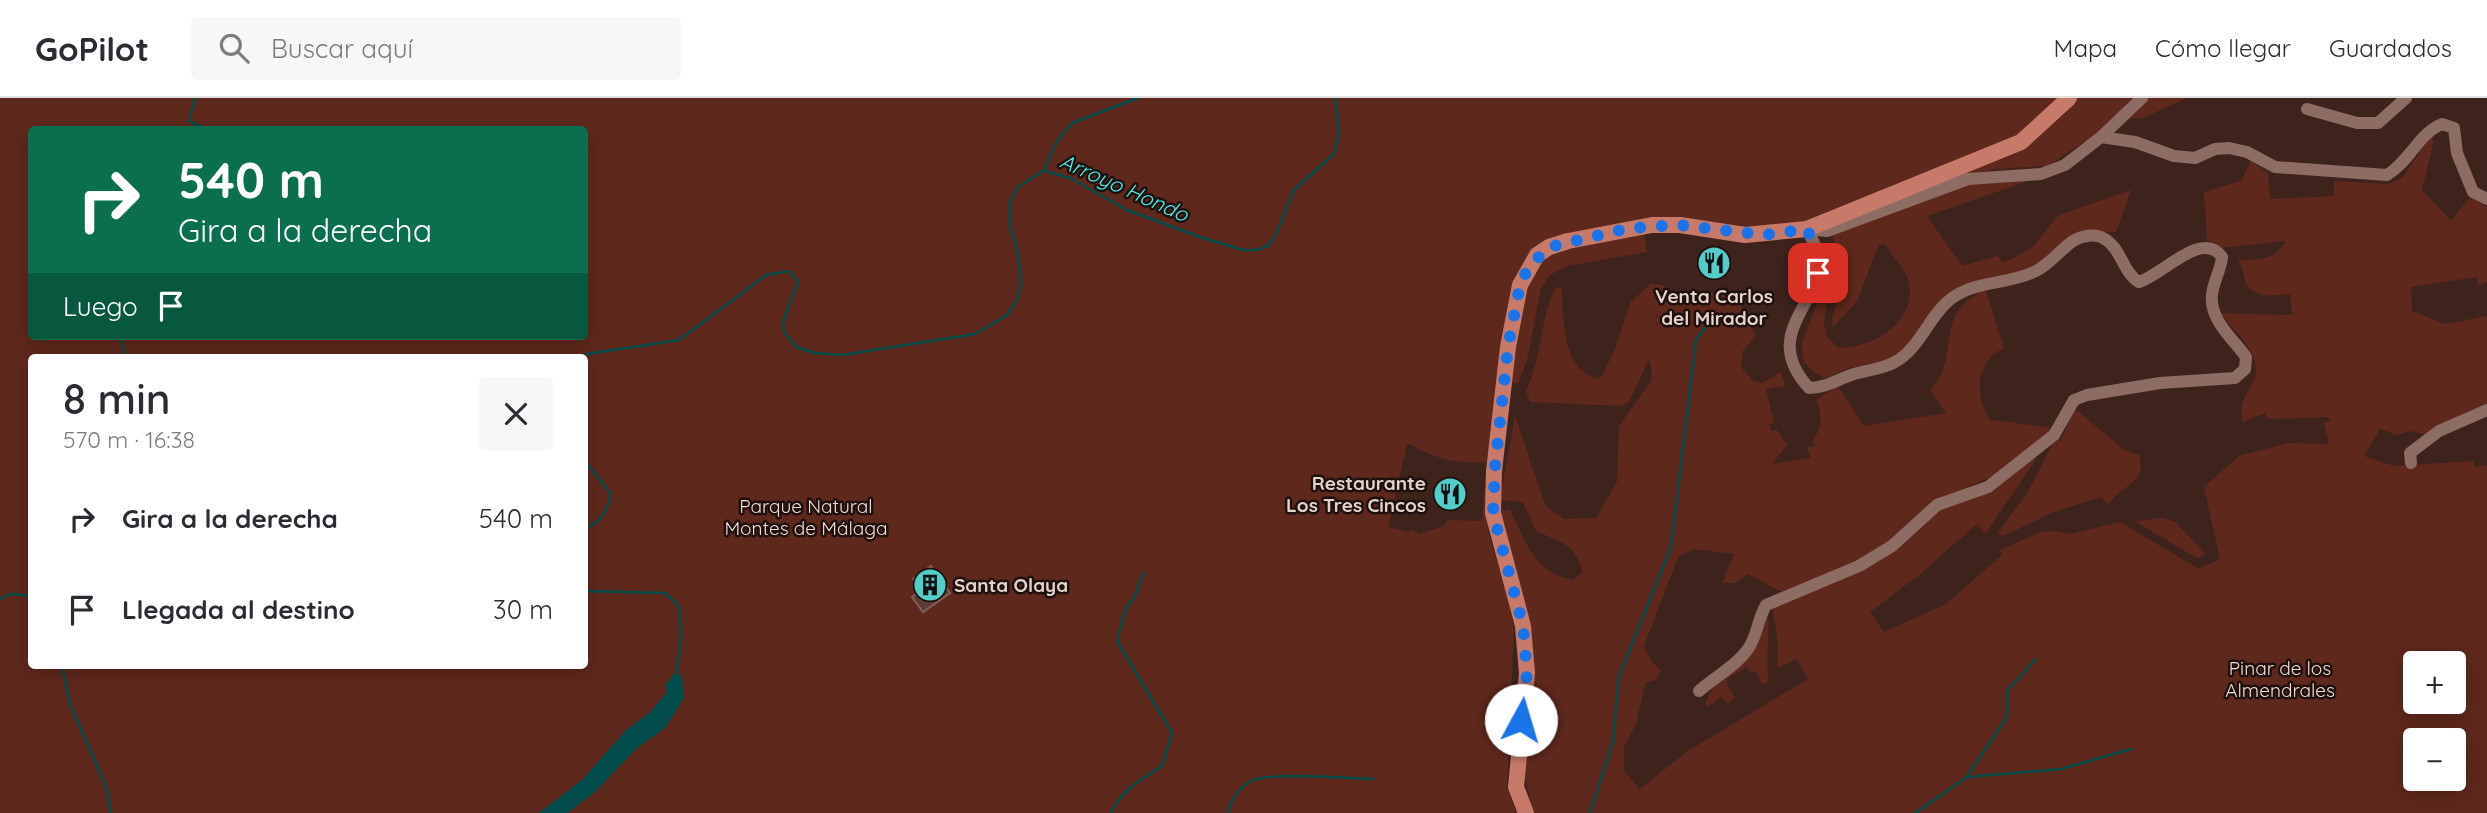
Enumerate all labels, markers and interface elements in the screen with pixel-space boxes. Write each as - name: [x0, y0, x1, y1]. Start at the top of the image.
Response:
- search box: [191, 17, 681, 80]
- text: GoPilot: [35, 28, 149, 69]
- icon: search: [215, 29, 253, 67]
- text: Buscar aquí: [271, 32, 413, 65]
- text: Mapa: [2054, 33, 2117, 63]
- text: Cómo llegar: [2155, 33, 2291, 63]
- text: Guardados: [2329, 33, 2452, 63]
- water label: Arroyo Hondo: [1056, 147, 1194, 227]
- text: 540 m: [178, 149, 324, 210]
- icon: right: [63, 154, 154, 245]
- text: Gira a la derecha: [178, 210, 432, 250]
- pin: [1788, 243, 1848, 303]
- restaurant icon: Venta Carlos del Mirador: [1695, 244, 1733, 282]
- icon: arrive: [1799, 254, 1837, 292]
- place label: Venta Carlos del Mirador: [1655, 284, 1773, 330]
- icon: arrive: [152, 287, 190, 325]
- text: Luego: [63, 290, 138, 323]
- text: 8 min: [63, 372, 171, 425]
- button: close: [479, 377, 553, 451]
- text: 570 m · 16:38: [63, 425, 195, 454]
- place label: Restaurante Los Tres Cincos: [1286, 471, 1426, 517]
- restaurant icon: Restaurante Los Tres Cincos: [1431, 475, 1469, 513]
- park label: Parque Natural Montes de Málaga: [724, 494, 888, 540]
- icon: right: [63, 500, 101, 538]
- text: Gira a la derecha: [122, 502, 338, 535]
- text: 540 m: [479, 502, 553, 535]
- building icon: Santa Olaya: [911, 566, 949, 604]
- place label: Santa Olaya: [954, 573, 1068, 597]
- icon: arrive: [63, 591, 101, 629]
- text: Llegada al destino: [122, 593, 355, 626]
- text: 30 m: [493, 593, 553, 626]
- map controls: [2403, 651, 2466, 791]
- button: +: [2403, 651, 2466, 714]
- park label: Pinar de los Almendrales: [2225, 656, 2335, 702]
- position arrow: [1484, 683, 1558, 757]
- button: −: [2403, 728, 2466, 791]

